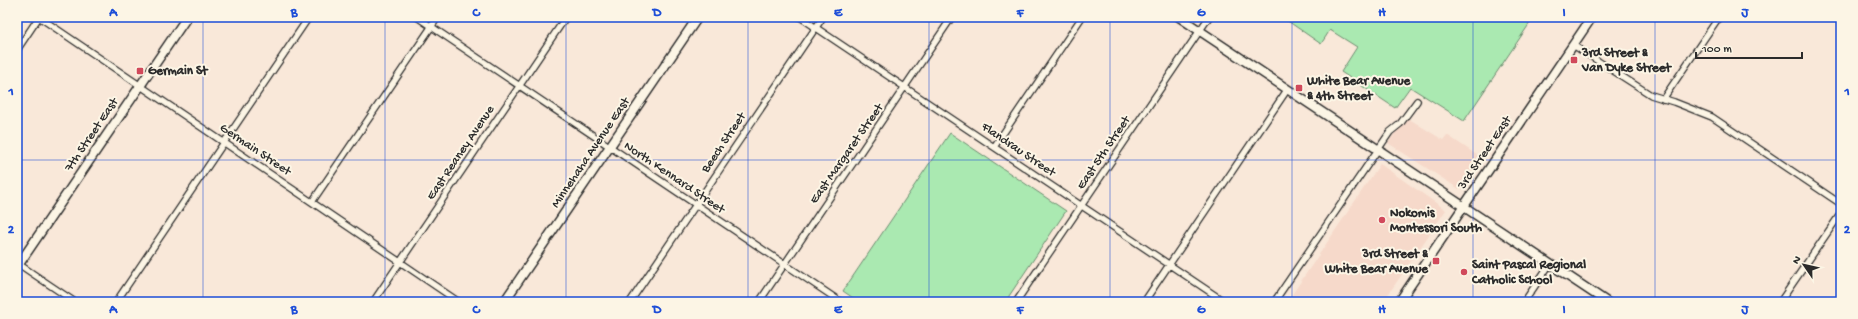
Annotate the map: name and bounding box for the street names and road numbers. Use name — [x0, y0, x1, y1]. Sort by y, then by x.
street label: 7th Street East — [61, 94, 123, 175]
street label: Minnehaha Avenue East — [548, 94, 634, 211]
street label: East Margaret Street — [807, 100, 888, 207]
street label: East Reaney Avenue — [424, 103, 498, 203]
street label: Beech Street — [698, 109, 751, 177]
street label: East 5th Street — [1074, 112, 1135, 193]
street label: 3rd Street East — [1454, 112, 1516, 193]
street label: Flandrau Street — [977, 119, 1059, 181]
street label: Germain Street — [217, 121, 295, 180]
street label: North Kennard Street — [621, 139, 729, 218]

